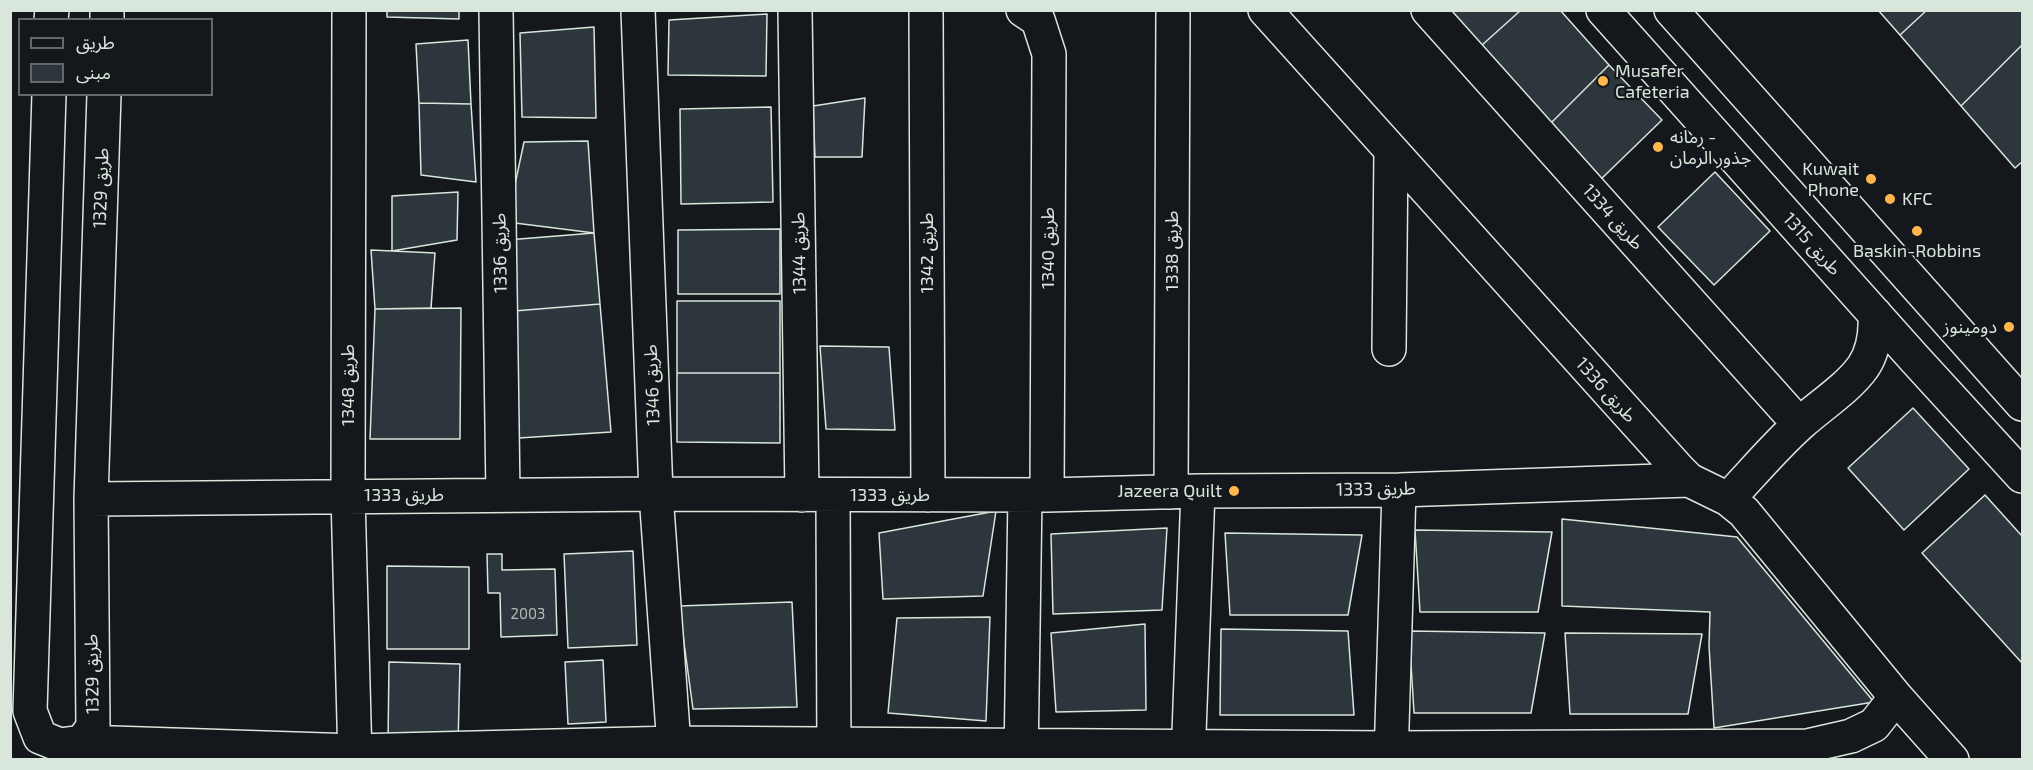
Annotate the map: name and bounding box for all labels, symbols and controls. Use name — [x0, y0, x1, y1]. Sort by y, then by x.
legend — [18, 18, 213, 96]
text: طريق — [76, 31, 115, 53]
place label: Musafer Cafeteria — [1615, 60, 1690, 103]
text: مبنى — [76, 61, 111, 83]
marker: Musafer Cafeteria — [1596, 74, 1610, 88]
place label: رمانه - جذور الرمان — [1670, 126, 1751, 168]
marker: رمانه - جذور الرمان — [1651, 140, 1665, 154]
street label: طريق 1329 — [89, 147, 113, 229]
place label: Kuwait Phone — [1802, 158, 1859, 201]
marker: Kuwait Phone — [1864, 172, 1878, 186]
street label: طريق 1334 — [1578, 180, 1648, 254]
place label: KFC — [1902, 188, 1932, 210]
marker: KFC — [1883, 192, 1897, 206]
street label: طريق 1340 — [1037, 207, 1059, 289]
street label: طريق 1315 — [1778, 208, 1846, 280]
street label: طريق 1338 — [1161, 211, 1183, 291]
street label: طريق 1344 — [787, 212, 811, 294]
street label: طريق 1342 — [916, 212, 938, 294]
street label: طريق 1336 — [489, 213, 511, 293]
marker: Baskin-Robbins — [1910, 224, 1924, 238]
place label: Baskin-Robbins — [1853, 240, 1981, 262]
place label: دومينوز — [1943, 316, 1997, 338]
marker: دومينوز — [2002, 320, 2016, 334]
street label: طريق 1348 — [337, 344, 359, 426]
street label: طريق 1346 — [640, 344, 664, 426]
street label: طريق 1336 — [1571, 353, 1641, 427]
street label: طريق 1333 — [1336, 478, 1416, 500]
place label: Jazeera Quilt — [1118, 480, 1222, 502]
street label: طريق 1333 — [364, 484, 444, 506]
street label: طريق 1333 — [850, 484, 930, 506]
marker: Jazeera Quilt — [1227, 484, 1241, 498]
house number: 2003 — [511, 605, 545, 623]
street label: طريق 1329 — [81, 634, 103, 714]

